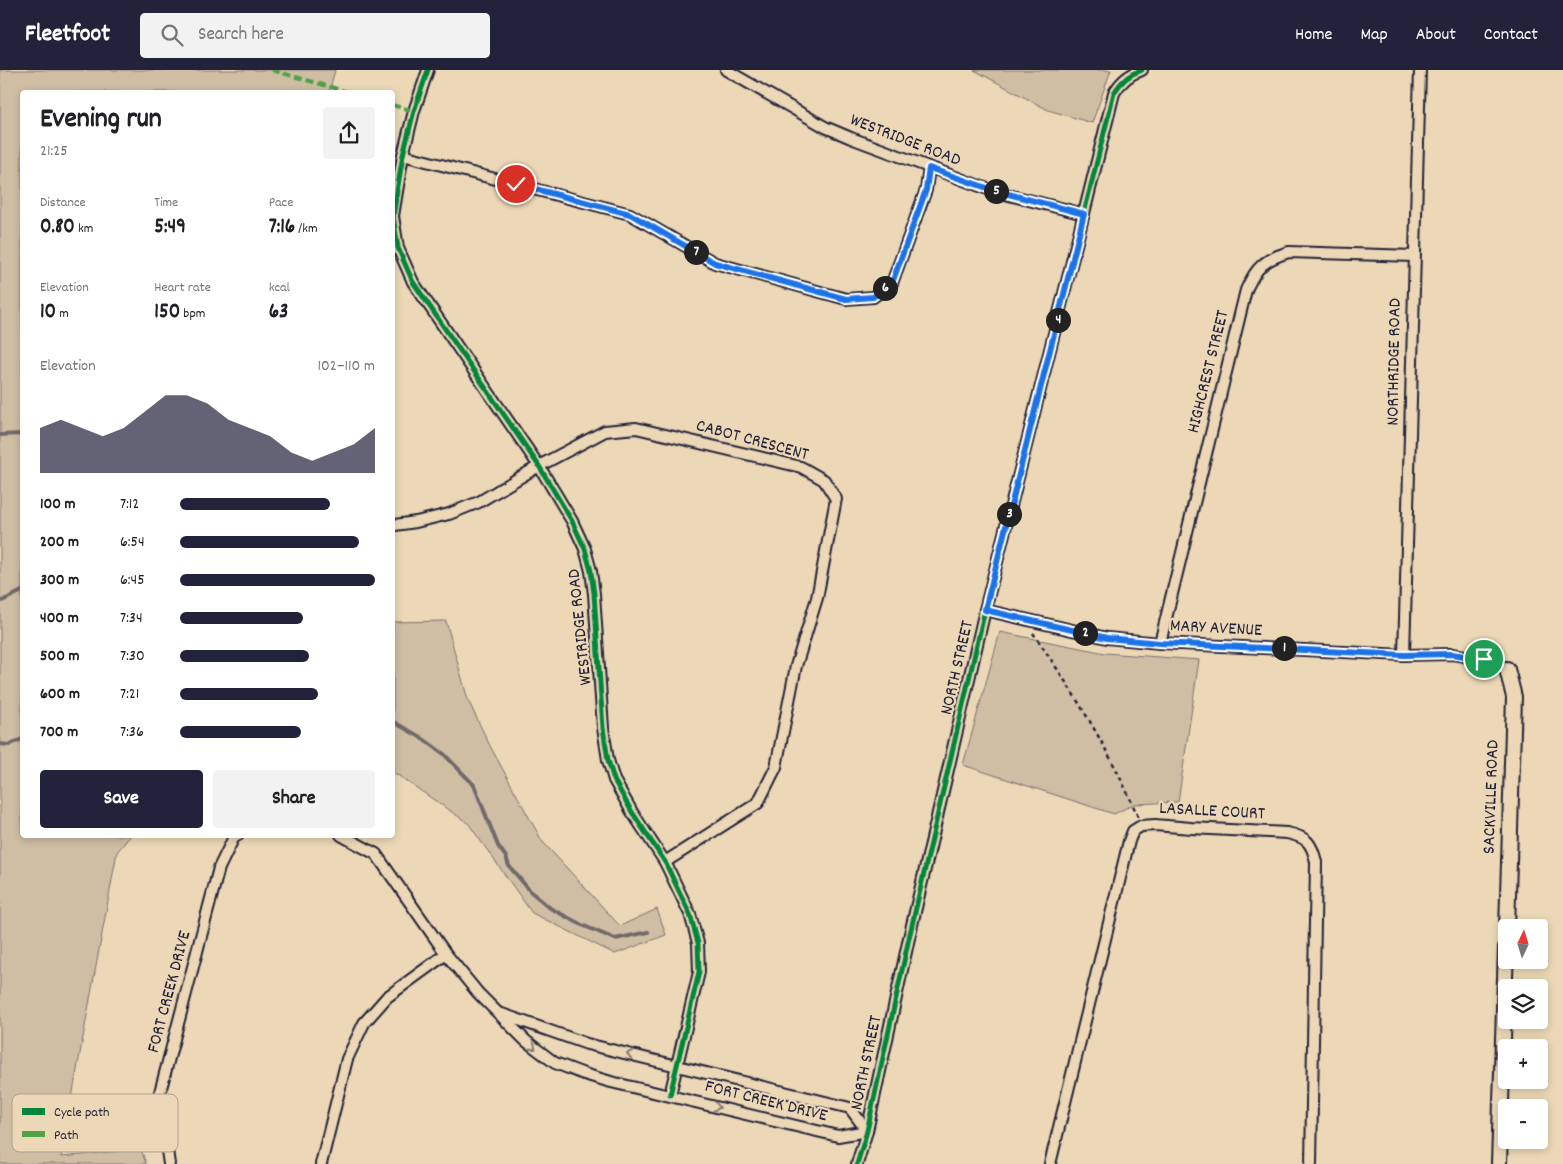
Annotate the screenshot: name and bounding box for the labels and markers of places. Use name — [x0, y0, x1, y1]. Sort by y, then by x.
pin — [495, 163, 537, 205]
pin: 5 — [984, 178, 1008, 204]
pin: 7 — [684, 240, 708, 264]
pin: 6 — [872, 276, 898, 300]
pin: 4 — [1046, 308, 1070, 332]
pin: 3 — [996, 502, 1022, 526]
pin: 2 — [1072, 620, 1098, 646]
pin: 1 — [1272, 636, 1296, 660]
pin — [1463, 638, 1505, 680]

